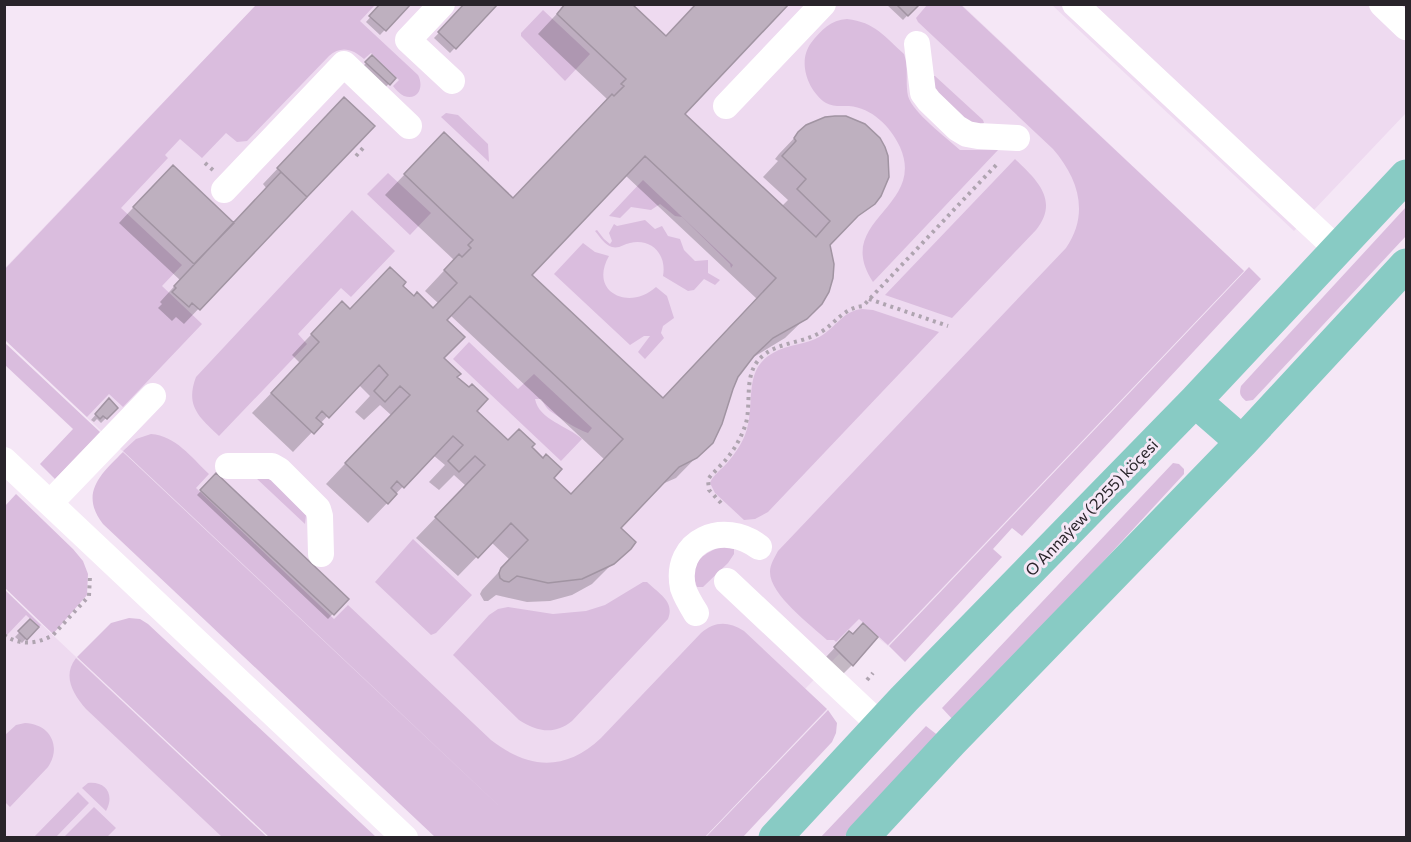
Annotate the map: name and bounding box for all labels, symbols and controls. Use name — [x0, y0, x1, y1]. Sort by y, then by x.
street label: O Annaýew (2255) köçesi — [1021, 435, 1161, 579]

